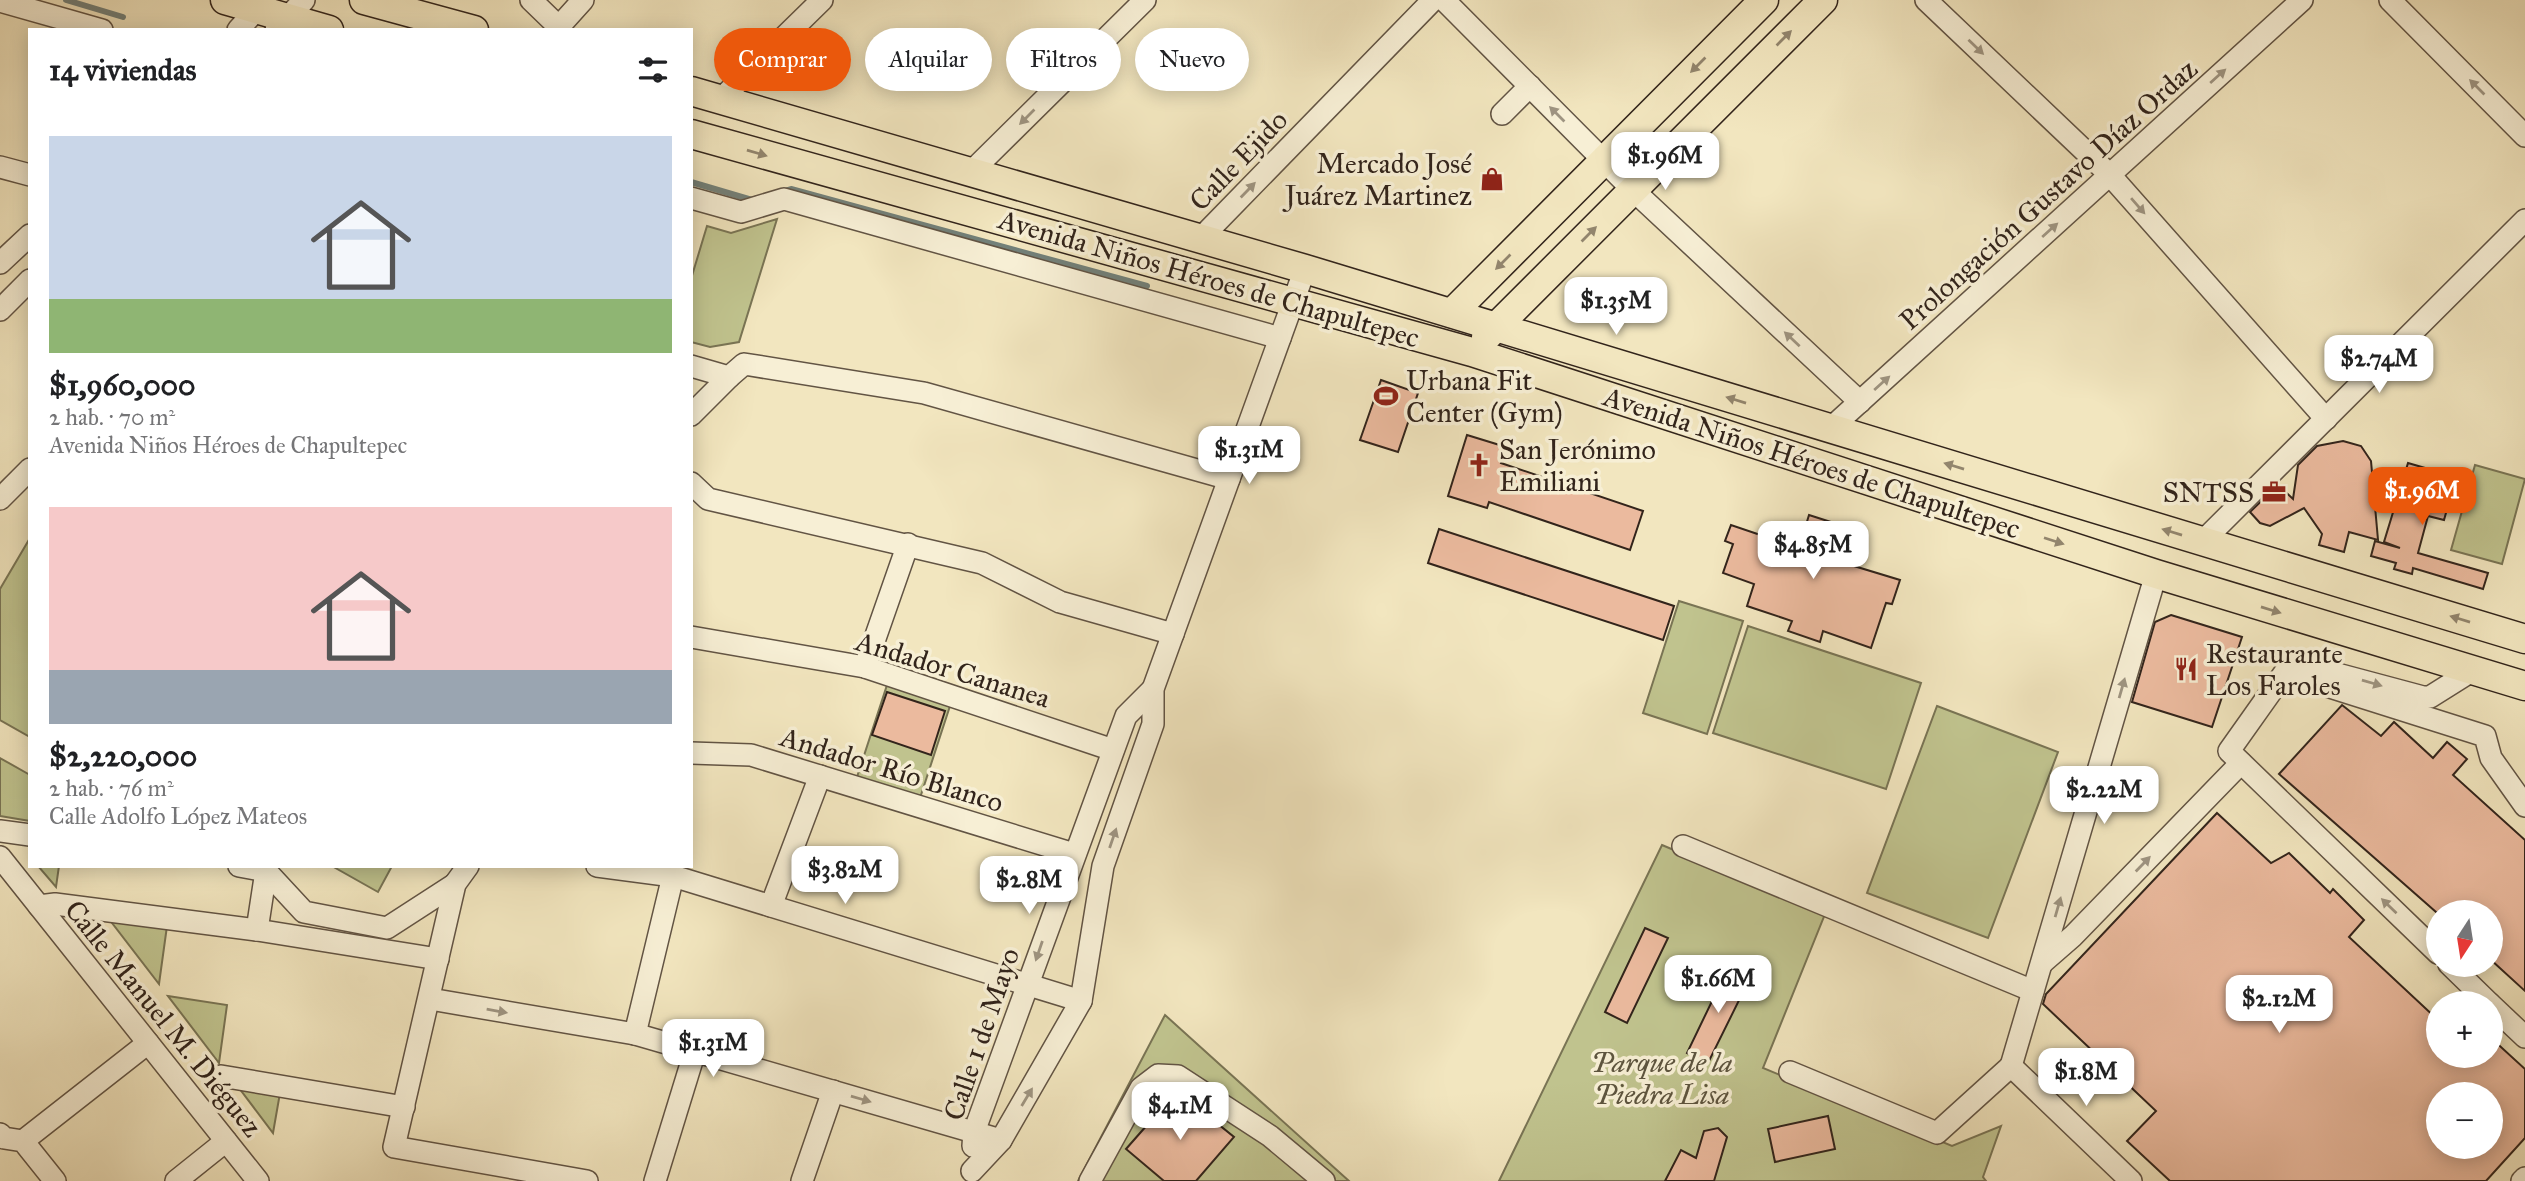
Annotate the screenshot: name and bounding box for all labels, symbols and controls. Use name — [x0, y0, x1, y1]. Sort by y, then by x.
chip: Comprar — [714, 28, 851, 91]
chip: Alquilar — [865, 28, 992, 91]
chip: Filtros — [1006, 28, 1121, 91]
chip: Nuevo — [1135, 28, 1249, 91]
one-way arrow — [1776, 30, 1793, 47]
one-way arrow — [1967, 39, 1985, 55]
icon: filters — [634, 51, 672, 89]
street label: Prolongación Gustavo Díaz Ordaz — [1892, 51, 2205, 337]
text: 14 viviendas — [49, 52, 197, 88]
one-way arrow — [1690, 57, 1707, 73]
one-way arrow — [2209, 69, 2226, 85]
one-way arrow — [2468, 79, 2485, 96]
street label: Calle Ejido — [1182, 103, 1295, 218]
one-way arrow — [1550, 106, 1566, 123]
one-way arrow — [1018, 108, 1035, 125]
pin: $1.96M — [1608, 132, 1722, 192]
text: $1.96M — [1627, 141, 1703, 169]
place label: Mercado José Juárez Martinez — [1282, 146, 1472, 213]
one-way arrow — [746, 148, 768, 159]
shop icon: Mercado José Juárez Martinez — [1478, 165, 1506, 193]
one-way arrow — [1240, 181, 1257, 198]
icon: home — [298, 182, 424, 308]
one-way arrow — [2130, 197, 2146, 215]
street label: Avenida Niños Héroes de Chapultepec — [993, 201, 1423, 355]
one-way arrow — [2041, 222, 2058, 238]
one-way arrow — [1580, 225, 1597, 242]
one-way arrow — [1496, 253, 1512, 270]
pin: $1.35M — [1559, 278, 1673, 337]
text: $1.35M — [1580, 286, 1652, 314]
one-way arrow — [1783, 331, 1801, 347]
pin: $2.74M — [2322, 336, 2436, 395]
text: $2.74M — [2340, 344, 2418, 372]
place label: Urbana Fit Center (Gym) — [1406, 363, 1563, 430]
text: $1,960,000 — [49, 367, 196, 403]
one-way arrow — [1873, 375, 1890, 391]
street label: Avenida Niños Héroes de Chapultepec — [1598, 378, 2025, 546]
sports icon: Urbana Fit Center (Gym) — [1372, 382, 1400, 410]
one-way arrow — [1726, 394, 1747, 404]
text: 2 hab. · 70 m² — [49, 403, 175, 431]
pin: $1.31M — [1192, 426, 1306, 486]
text: Avenida Niños Héroes de Chapultepec — [49, 431, 407, 459]
place label: San Jerónimo Emiliani — [1499, 432, 1656, 499]
text: $1.31M — [1214, 435, 1284, 463]
church icon: San Jerónimo Emiliani — [1465, 451, 1493, 479]
one-way arrow — [1943, 460, 1964, 470]
pin: $1.96M — [2365, 468, 2479, 527]
place label: SNTSS — [2163, 475, 2254, 510]
text: $1.96M — [2384, 476, 2460, 504]
office icon: SNTSS — [2260, 478, 2288, 506]
pin: $4.85M — [1756, 522, 1870, 581]
one-way arrow — [2161, 526, 2182, 536]
text: $4.85M — [1774, 530, 1852, 558]
one-way arrow — [2044, 536, 2065, 546]
icon: home — [298, 553, 424, 679]
one-way arrow — [2261, 605, 2282, 615]
one-way arrow — [2449, 614, 2470, 624]
street label: Andador Cananea — [851, 623, 1054, 716]
place label: Restaurante Los Faroles — [2206, 636, 2343, 703]
restaurant icon: Restaurante Los Faroles — [2172, 655, 2200, 683]
one-way arrow — [2118, 677, 2128, 698]
one-way arrow — [2361, 678, 2383, 689]
street label: Andador Río Blanco — [775, 719, 1008, 820]
text: $2,220,000 — [49, 738, 197, 774]
pin: $2.22M — [2047, 766, 2161, 826]
text: 2 hab. · 76 m² — [49, 774, 174, 802]
text: $2.22M — [2066, 775, 2142, 803]
text: Calle Adolfo López Mateos — [49, 802, 307, 830]
one-way arrow — [1108, 828, 1119, 849]
pin: $3.82M — [788, 846, 902, 906]
text: $3.82M — [807, 855, 883, 883]
pin: $2.8M — [980, 856, 1078, 916]
one-way arrow — [2135, 856, 2151, 873]
text: $2.8M — [996, 865, 1062, 893]
street label: Calle Manuel M. Diéguez — [57, 893, 270, 1144]
one-way arrow — [2054, 896, 2064, 917]
one-way arrow — [2380, 897, 2397, 914]
north arrow — [2426, 900, 2502, 976]
map controls — [2426, 900, 2503, 1159]
one-way arrow — [1033, 941, 1044, 962]
street label: Calle 1 de Mayo — [936, 943, 1027, 1125]
pin: $1.66M — [1661, 956, 1775, 1015]
text: $1.66M — [1681, 964, 1755, 992]
pin: $2.12M — [2222, 976, 2336, 1035]
text: $2.12M — [2242, 984, 2316, 1012]
button: + — [2426, 991, 2503, 1068]
one-way arrow — [486, 1006, 508, 1017]
pin: $1.31M — [656, 1020, 770, 1079]
text: $1.31M — [678, 1028, 748, 1056]
park label: Parque de la Piedra Lisa — [1591, 1045, 1733, 1112]
pin: $1.8M — [2037, 1048, 2135, 1108]
text: $1.8M — [2054, 1057, 2118, 1085]
pin: $4.1M — [1131, 1082, 1229, 1142]
button: − — [2426, 1082, 2503, 1159]
one-way arrow — [1021, 1088, 1034, 1107]
text: $4.1M — [1148, 1091, 1212, 1119]
one-way arrow — [850, 1095, 871, 1105]

